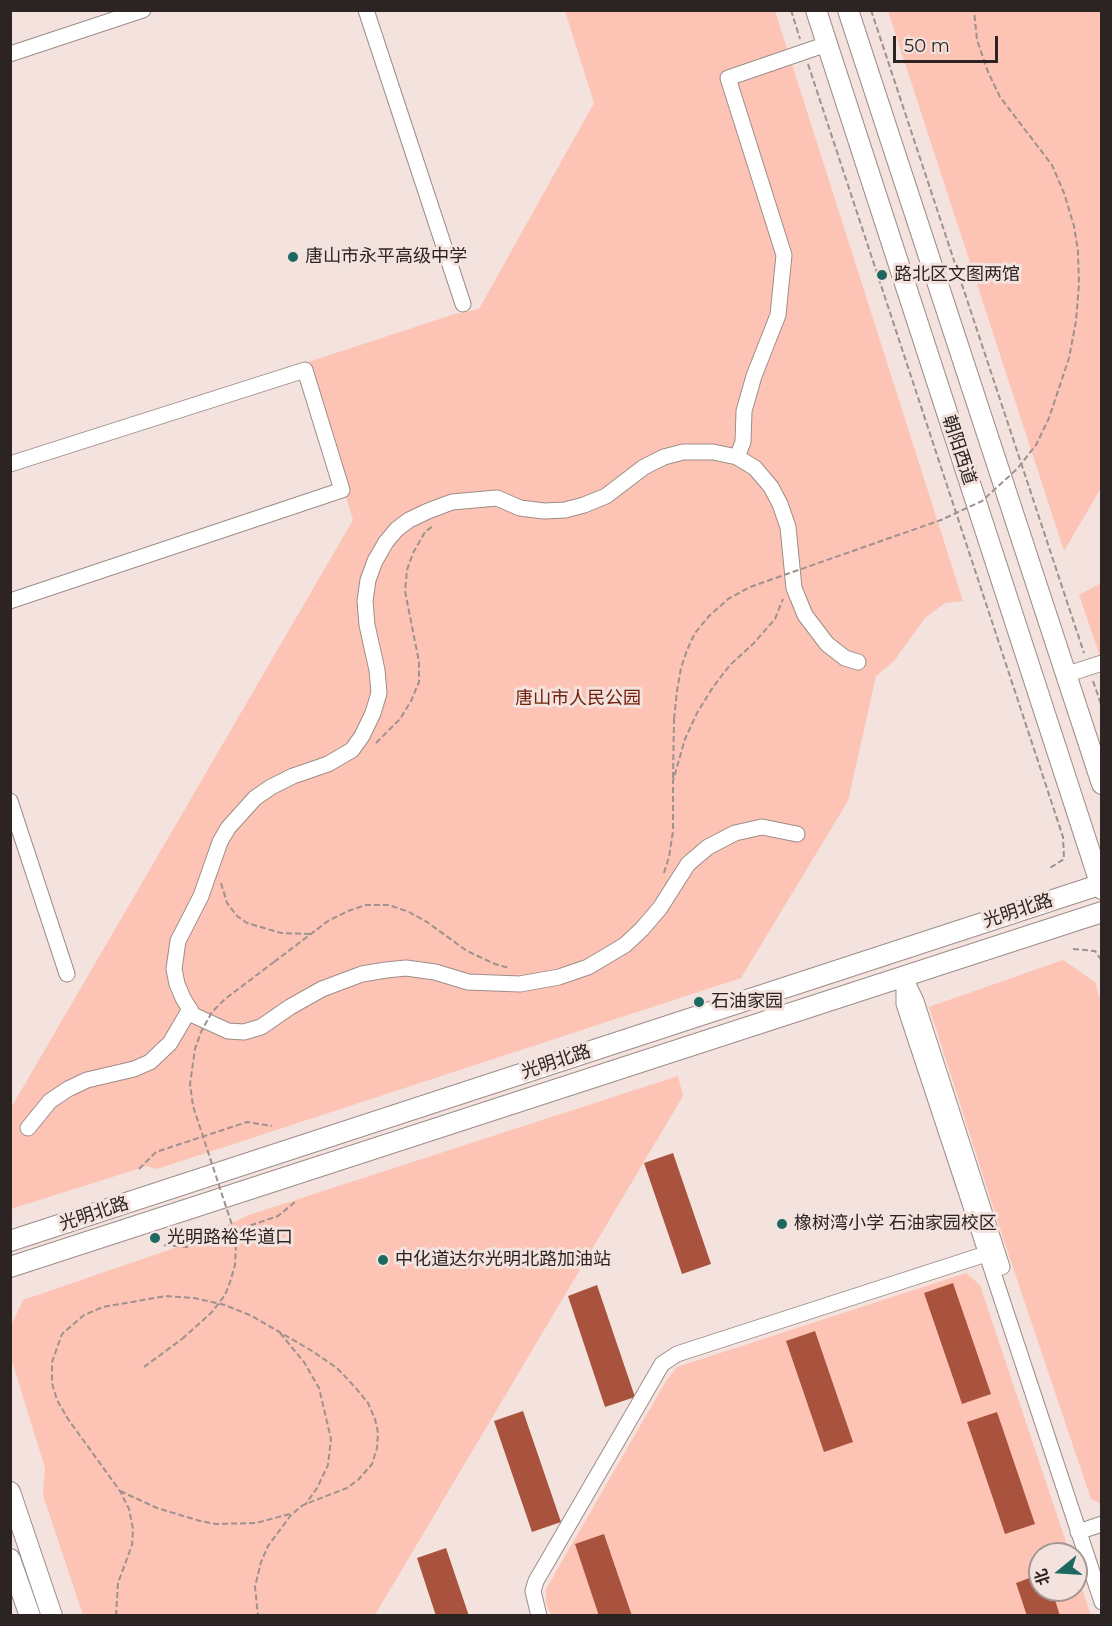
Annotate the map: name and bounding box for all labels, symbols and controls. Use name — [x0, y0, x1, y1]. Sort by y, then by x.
scale bar — [896, 24, 1001, 62]
text: 50 m — [904, 35, 950, 57]
place label: 唐山市永平高级中学 — [305, 246, 467, 268]
marker: 唐山市永平高级中学 — [286, 250, 300, 264]
place label: 路北区文图两馆 — [894, 264, 1020, 286]
marker: 路北区文图两馆 — [875, 268, 889, 282]
street label: 朝阳西道 — [938, 412, 980, 488]
park label: 唐山市人民公园 — [515, 688, 641, 710]
street label: 光明北路 — [980, 890, 1056, 932]
place label: 石油家园 — [711, 991, 783, 1013]
marker: 石油家园 — [692, 995, 706, 1009]
street label: 光明北路 — [518, 1041, 594, 1083]
street label: 光明北路 — [56, 1193, 132, 1235]
place label: 橡树湾小学 石油家园校区 — [794, 1213, 997, 1235]
marker: 橡树湾小学 石油家园校区 — [775, 1217, 789, 1231]
place label: 光明路裕华道口 — [167, 1227, 293, 1249]
marker: 光明路裕华道口 — [148, 1231, 162, 1245]
place label: 中化道达尔光明北路加油站 — [395, 1249, 611, 1271]
marker: 中化道达尔光明北路加油站 — [376, 1253, 390, 1267]
north arrow — [1028, 1542, 1088, 1602]
text: 北 — [1031, 1567, 1054, 1588]

